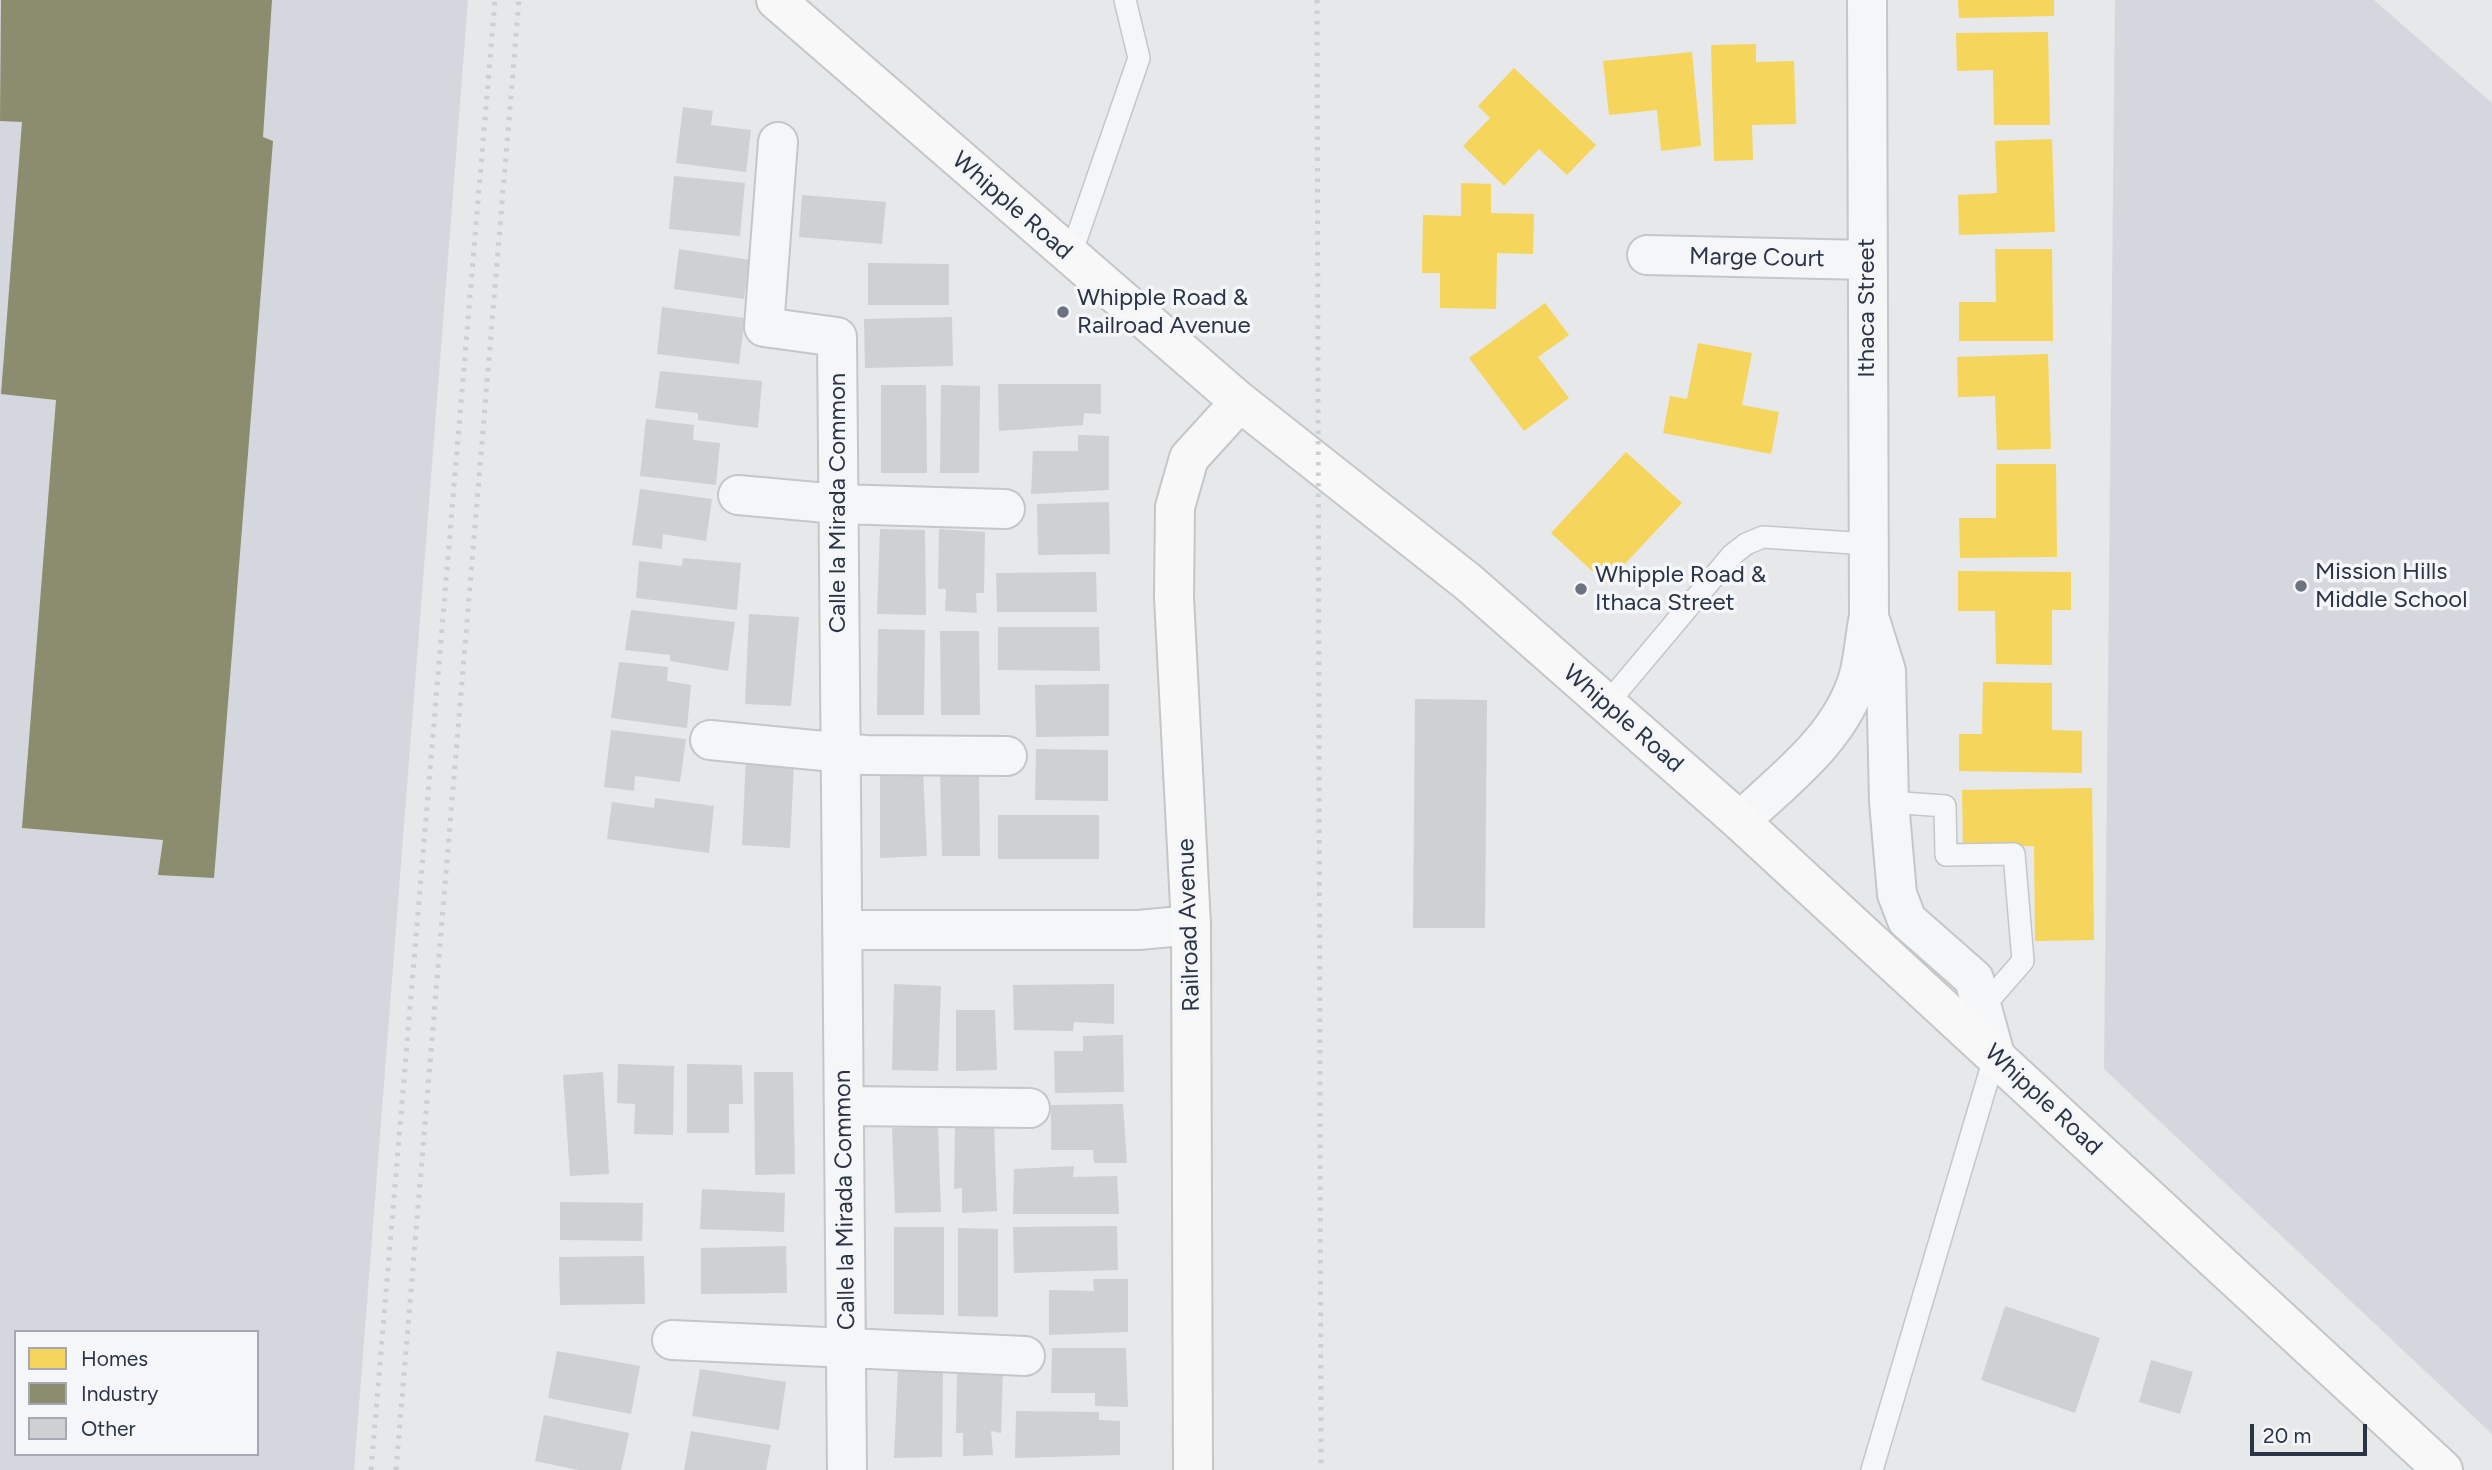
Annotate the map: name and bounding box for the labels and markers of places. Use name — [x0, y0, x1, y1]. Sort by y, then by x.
place label: Whipple Road & Railroad Avenue — [1077, 284, 1251, 340]
marker: Whipple Road & Railroad Avenue — [1055, 304, 1071, 320]
place label: Mission Hills Middle School — [2315, 558, 2468, 614]
place label: Whipple Road & Ithaca Street — [1595, 561, 1766, 617]
marker: Mission Hills Middle School — [2293, 578, 2309, 594]
marker: Whipple Road & Ithaca Street — [1573, 581, 1589, 597]

